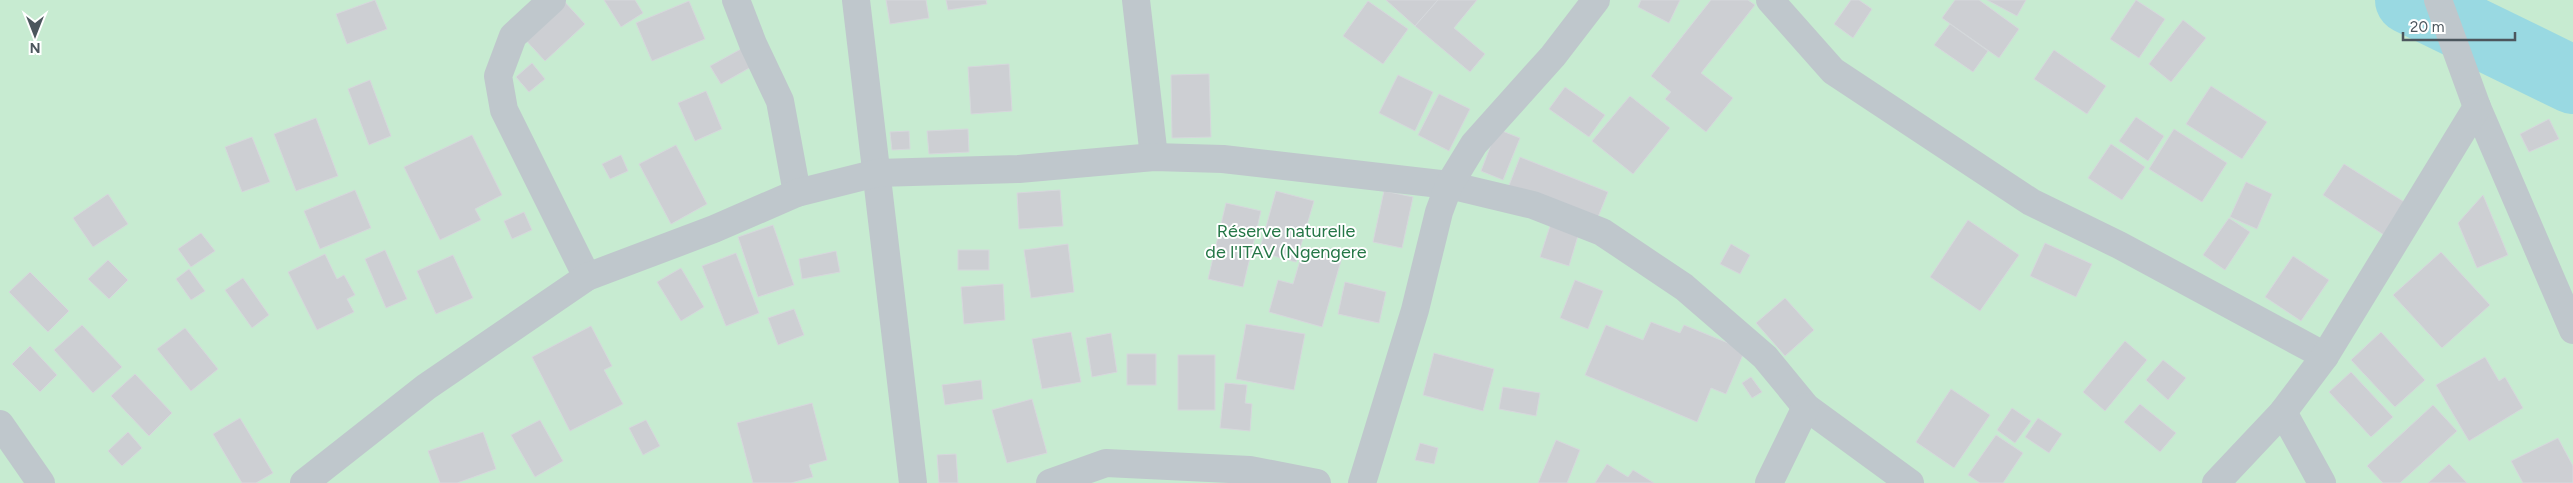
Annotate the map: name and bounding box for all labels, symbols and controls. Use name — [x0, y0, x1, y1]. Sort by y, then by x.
north arrow — [10, 10, 60, 60]
scale bar — [2403, 10, 2516, 42]
text: 20 m — [2410, 18, 2444, 36]
text: N — [30, 39, 40, 56]
park label: Réserve naturelle de l'ITAV (Ngengere — [1205, 220, 1367, 263]

